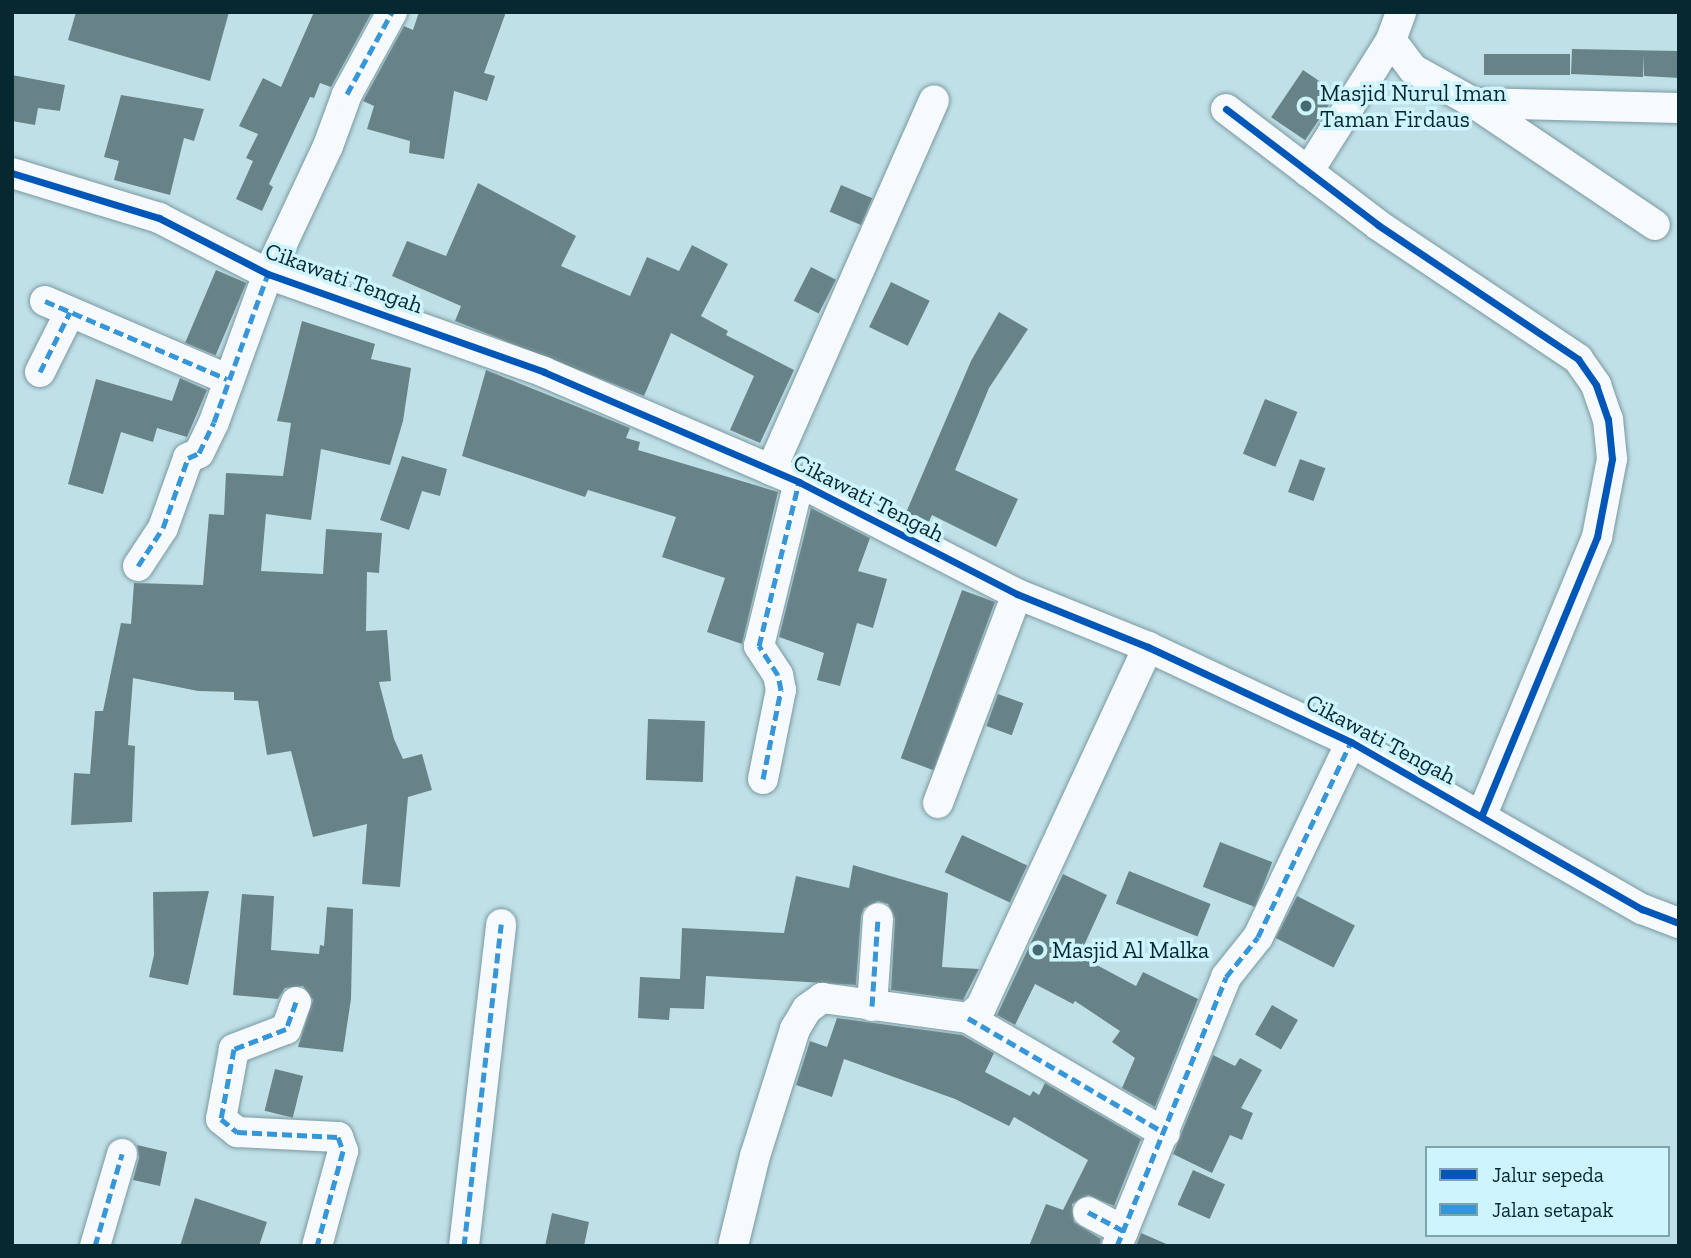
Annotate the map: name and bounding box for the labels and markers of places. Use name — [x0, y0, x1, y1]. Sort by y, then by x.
place label: Masjid Nurul Iman Taman Firdaus — [1320, 79, 1506, 133]
marker: Masjid Nurul Iman Taman Firdaus — [1298, 98, 1314, 114]
place label: Masjid Al Malka — [1052, 936, 1210, 964]
marker: Masjid Al Malka — [1030, 942, 1046, 958]

